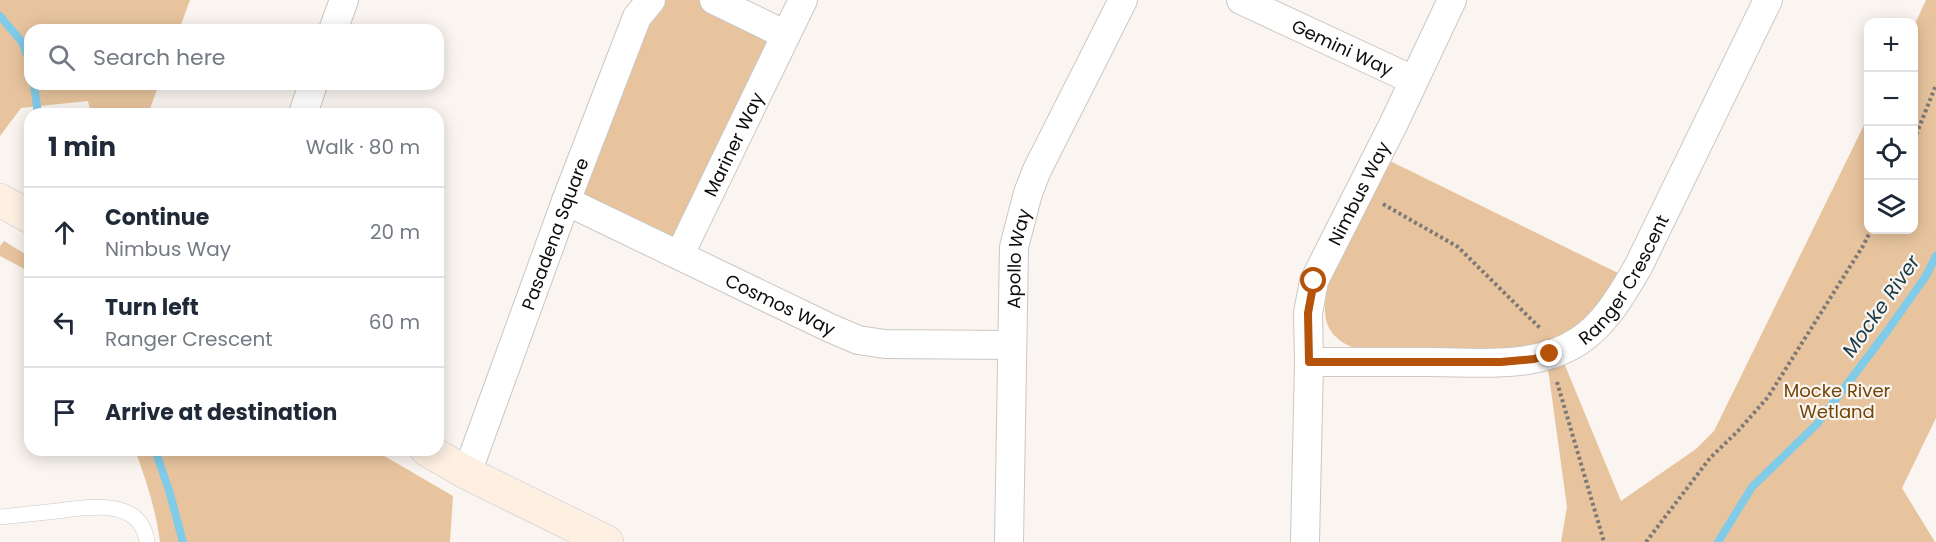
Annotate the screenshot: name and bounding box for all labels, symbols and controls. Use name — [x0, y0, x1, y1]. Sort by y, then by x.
street label: Gemini Way — [1288, 13, 1397, 82]
map controls — [1864, 18, 1918, 234]
button: + — [1864, 18, 1918, 72]
search box — [24, 24, 444, 90]
icon: search — [45, 41, 78, 74]
text: Search here — [93, 42, 226, 73]
button: − — [1864, 72, 1918, 126]
street label: Mariner Way — [697, 88, 769, 200]
button: locate — [1864, 126, 1918, 180]
text: 1 min — [48, 129, 116, 165]
text: Walk · 80 m — [306, 133, 420, 161]
street label: Nimbus Way — [1322, 137, 1395, 249]
street label: Pasadena Square — [515, 154, 594, 313]
button: layers — [1864, 180, 1918, 234]
text: Continue — [105, 202, 209, 233]
street label: Apollo Way — [1000, 206, 1036, 309]
street label: Ranger Crescent — [1573, 210, 1674, 350]
icon: ahead — [48, 216, 81, 249]
text: 20 m — [370, 218, 420, 246]
text: Nimbus Way — [105, 235, 231, 263]
water label: Mocke River — [1835, 249, 1927, 363]
street label: Cosmos Way — [721, 267, 840, 341]
route start — [1300, 267, 1326, 293]
text: Turn left — [105, 292, 199, 323]
icon: left — [48, 306, 81, 339]
text: 60 m — [369, 308, 420, 336]
text: Ranger Crescent — [105, 325, 273, 353]
route end — [1536, 340, 1562, 366]
park label: Mocke River Wetland — [1784, 378, 1891, 424]
icon: arrive — [48, 396, 81, 429]
text: Arrive at destination — [105, 397, 337, 428]

